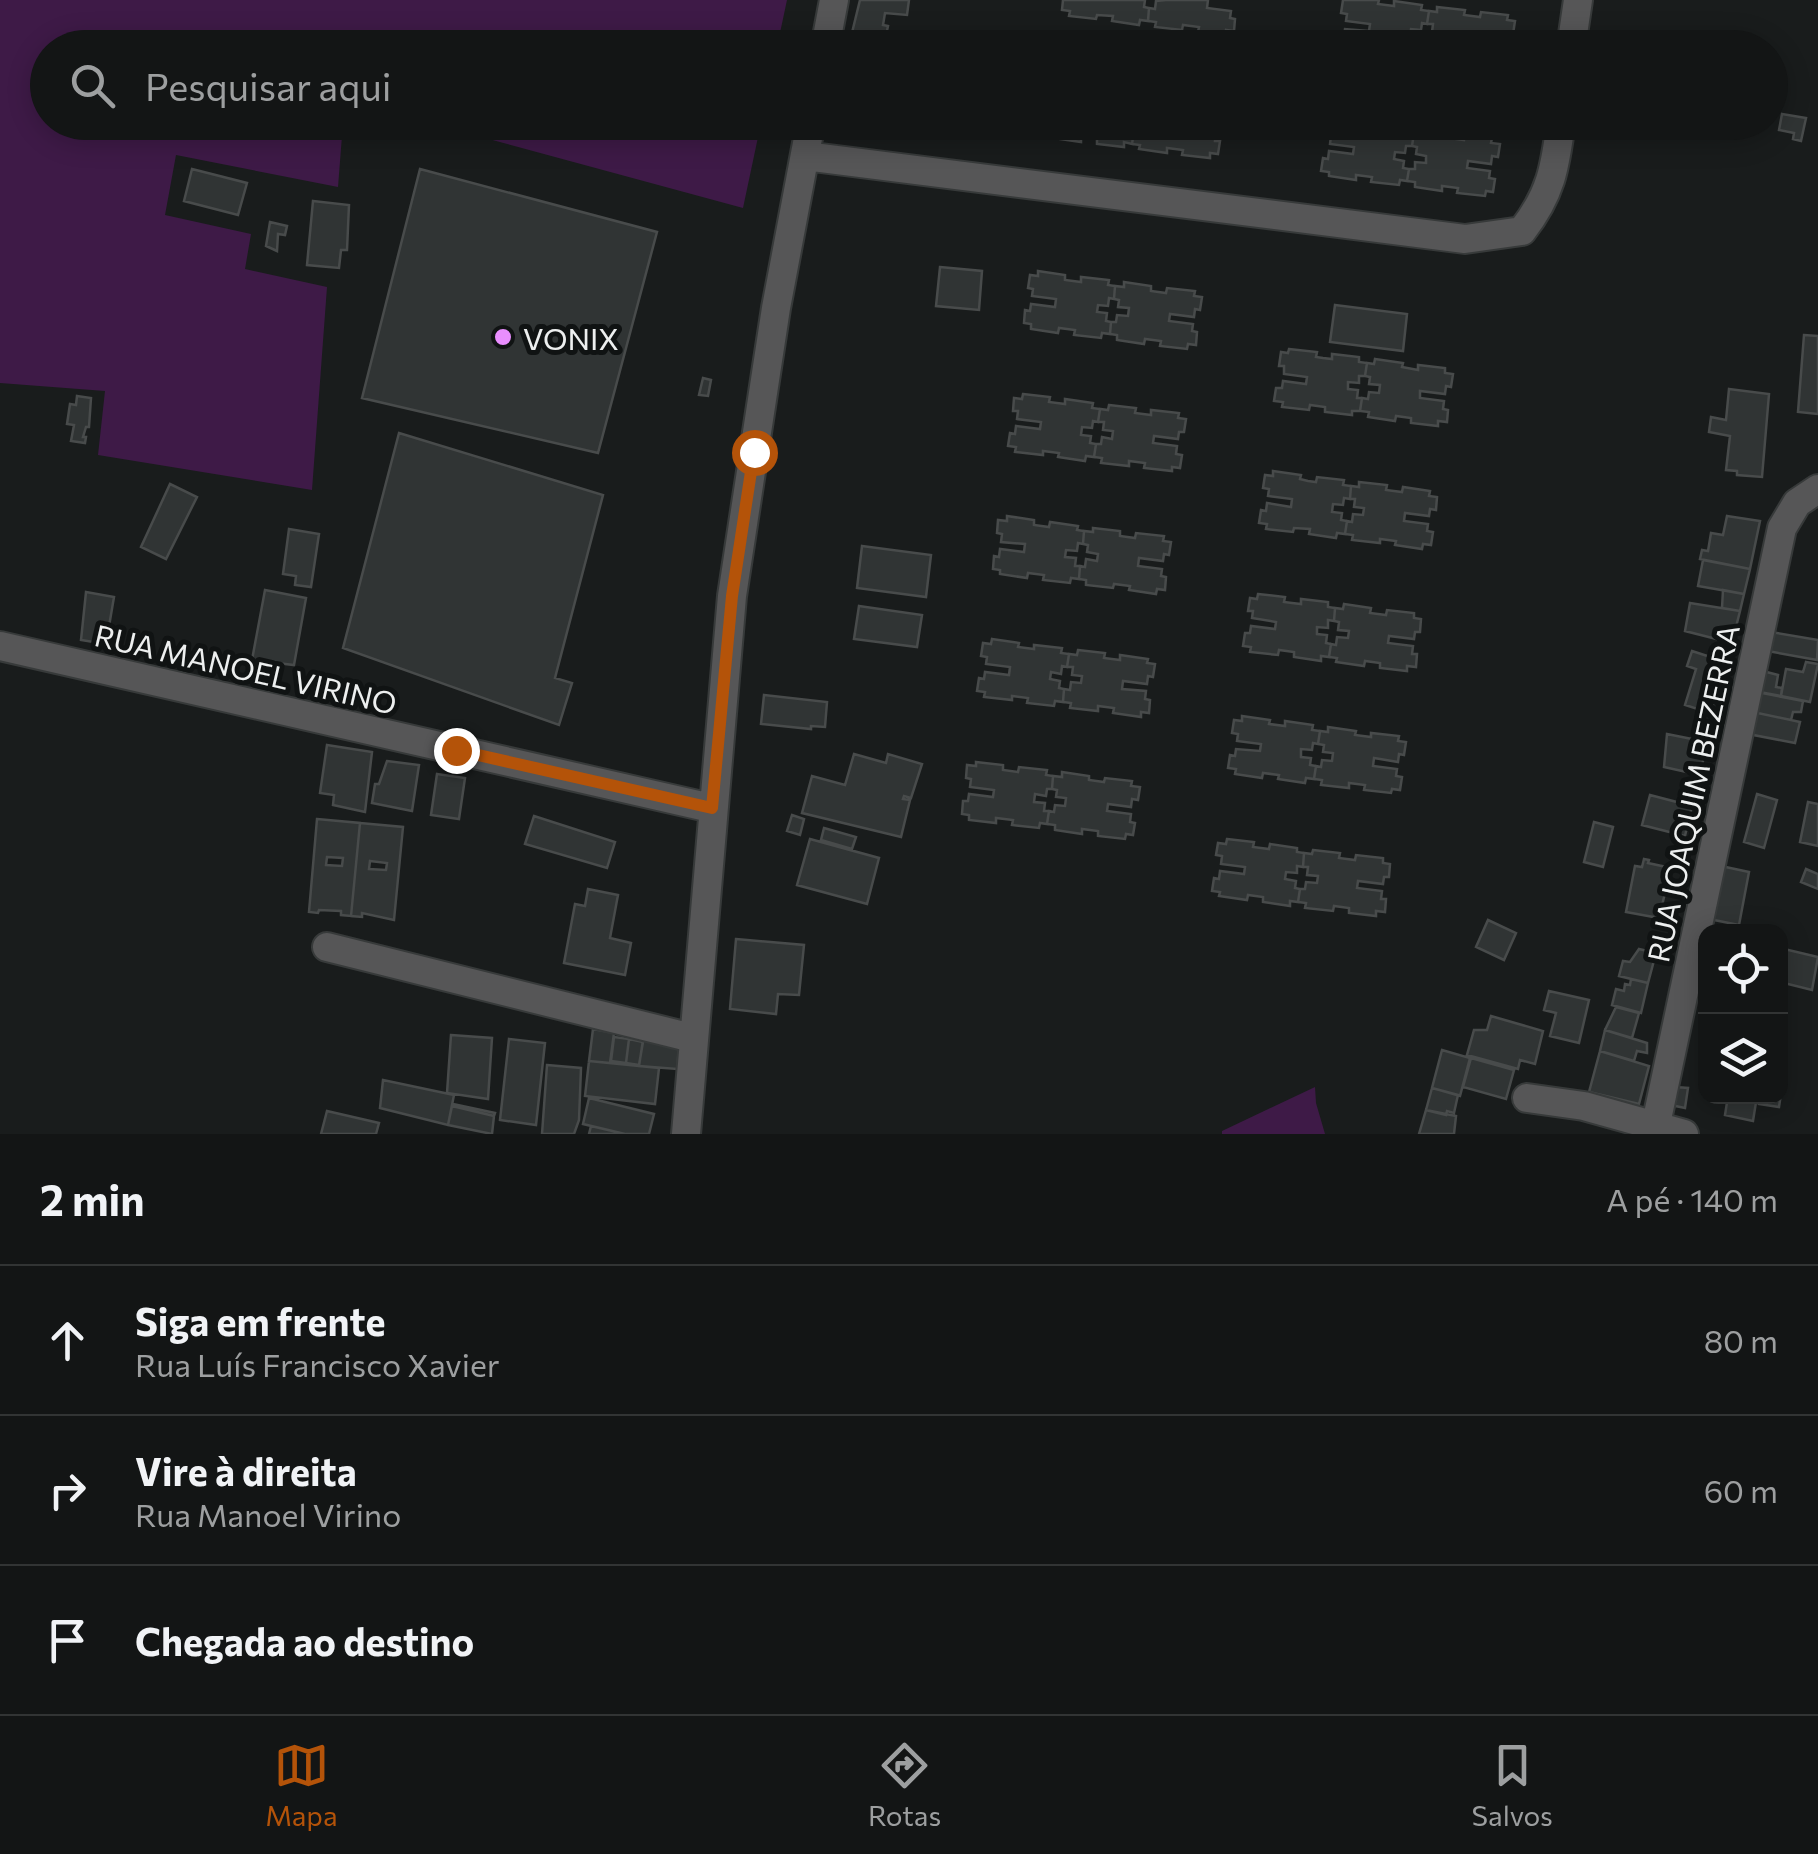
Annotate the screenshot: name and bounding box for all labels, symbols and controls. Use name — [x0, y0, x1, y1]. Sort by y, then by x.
search box — [30, 30, 1788, 140]
icon: search — [65, 58, 120, 113]
text: Pesquisar aqui — [145, 62, 391, 109]
place label: VONIX — [523, 319, 619, 356]
marker: VONIX — [492, 326, 514, 348]
route start — [732, 430, 778, 476]
street label: RUA MANOEL VIRINO — [91, 615, 401, 721]
street label: RUA JOAQUIM BEZERRA — [1638, 621, 1746, 965]
route end — [434, 728, 480, 774]
map controls — [1698, 924, 1788, 1104]
button: locate — [1698, 924, 1788, 1014]
button: layers — [1698, 1014, 1788, 1104]
text: 2 min — [40, 1173, 145, 1225]
text: A pé · 140 m — [1606, 1179, 1778, 1219]
text: Siga em frente — [135, 1297, 385, 1344]
icon: ahead — [40, 1313, 95, 1368]
text: 80 m — [1704, 1320, 1778, 1360]
text: Rua Luís Francisco Xavier — [135, 1344, 500, 1384]
text: Vire à direita — [135, 1447, 357, 1494]
icon: right — [40, 1463, 95, 1518]
text: 60 m — [1704, 1470, 1778, 1510]
text: Rua Manoel Virino — [135, 1494, 401, 1534]
icon: arrive — [40, 1613, 95, 1668]
text: Chegada ao destino — [135, 1617, 474, 1664]
tab: Mapa — [265, 1738, 338, 1832]
tab: Rotas — [868, 1738, 941, 1832]
tab: Salvos — [1472, 1738, 1553, 1832]

